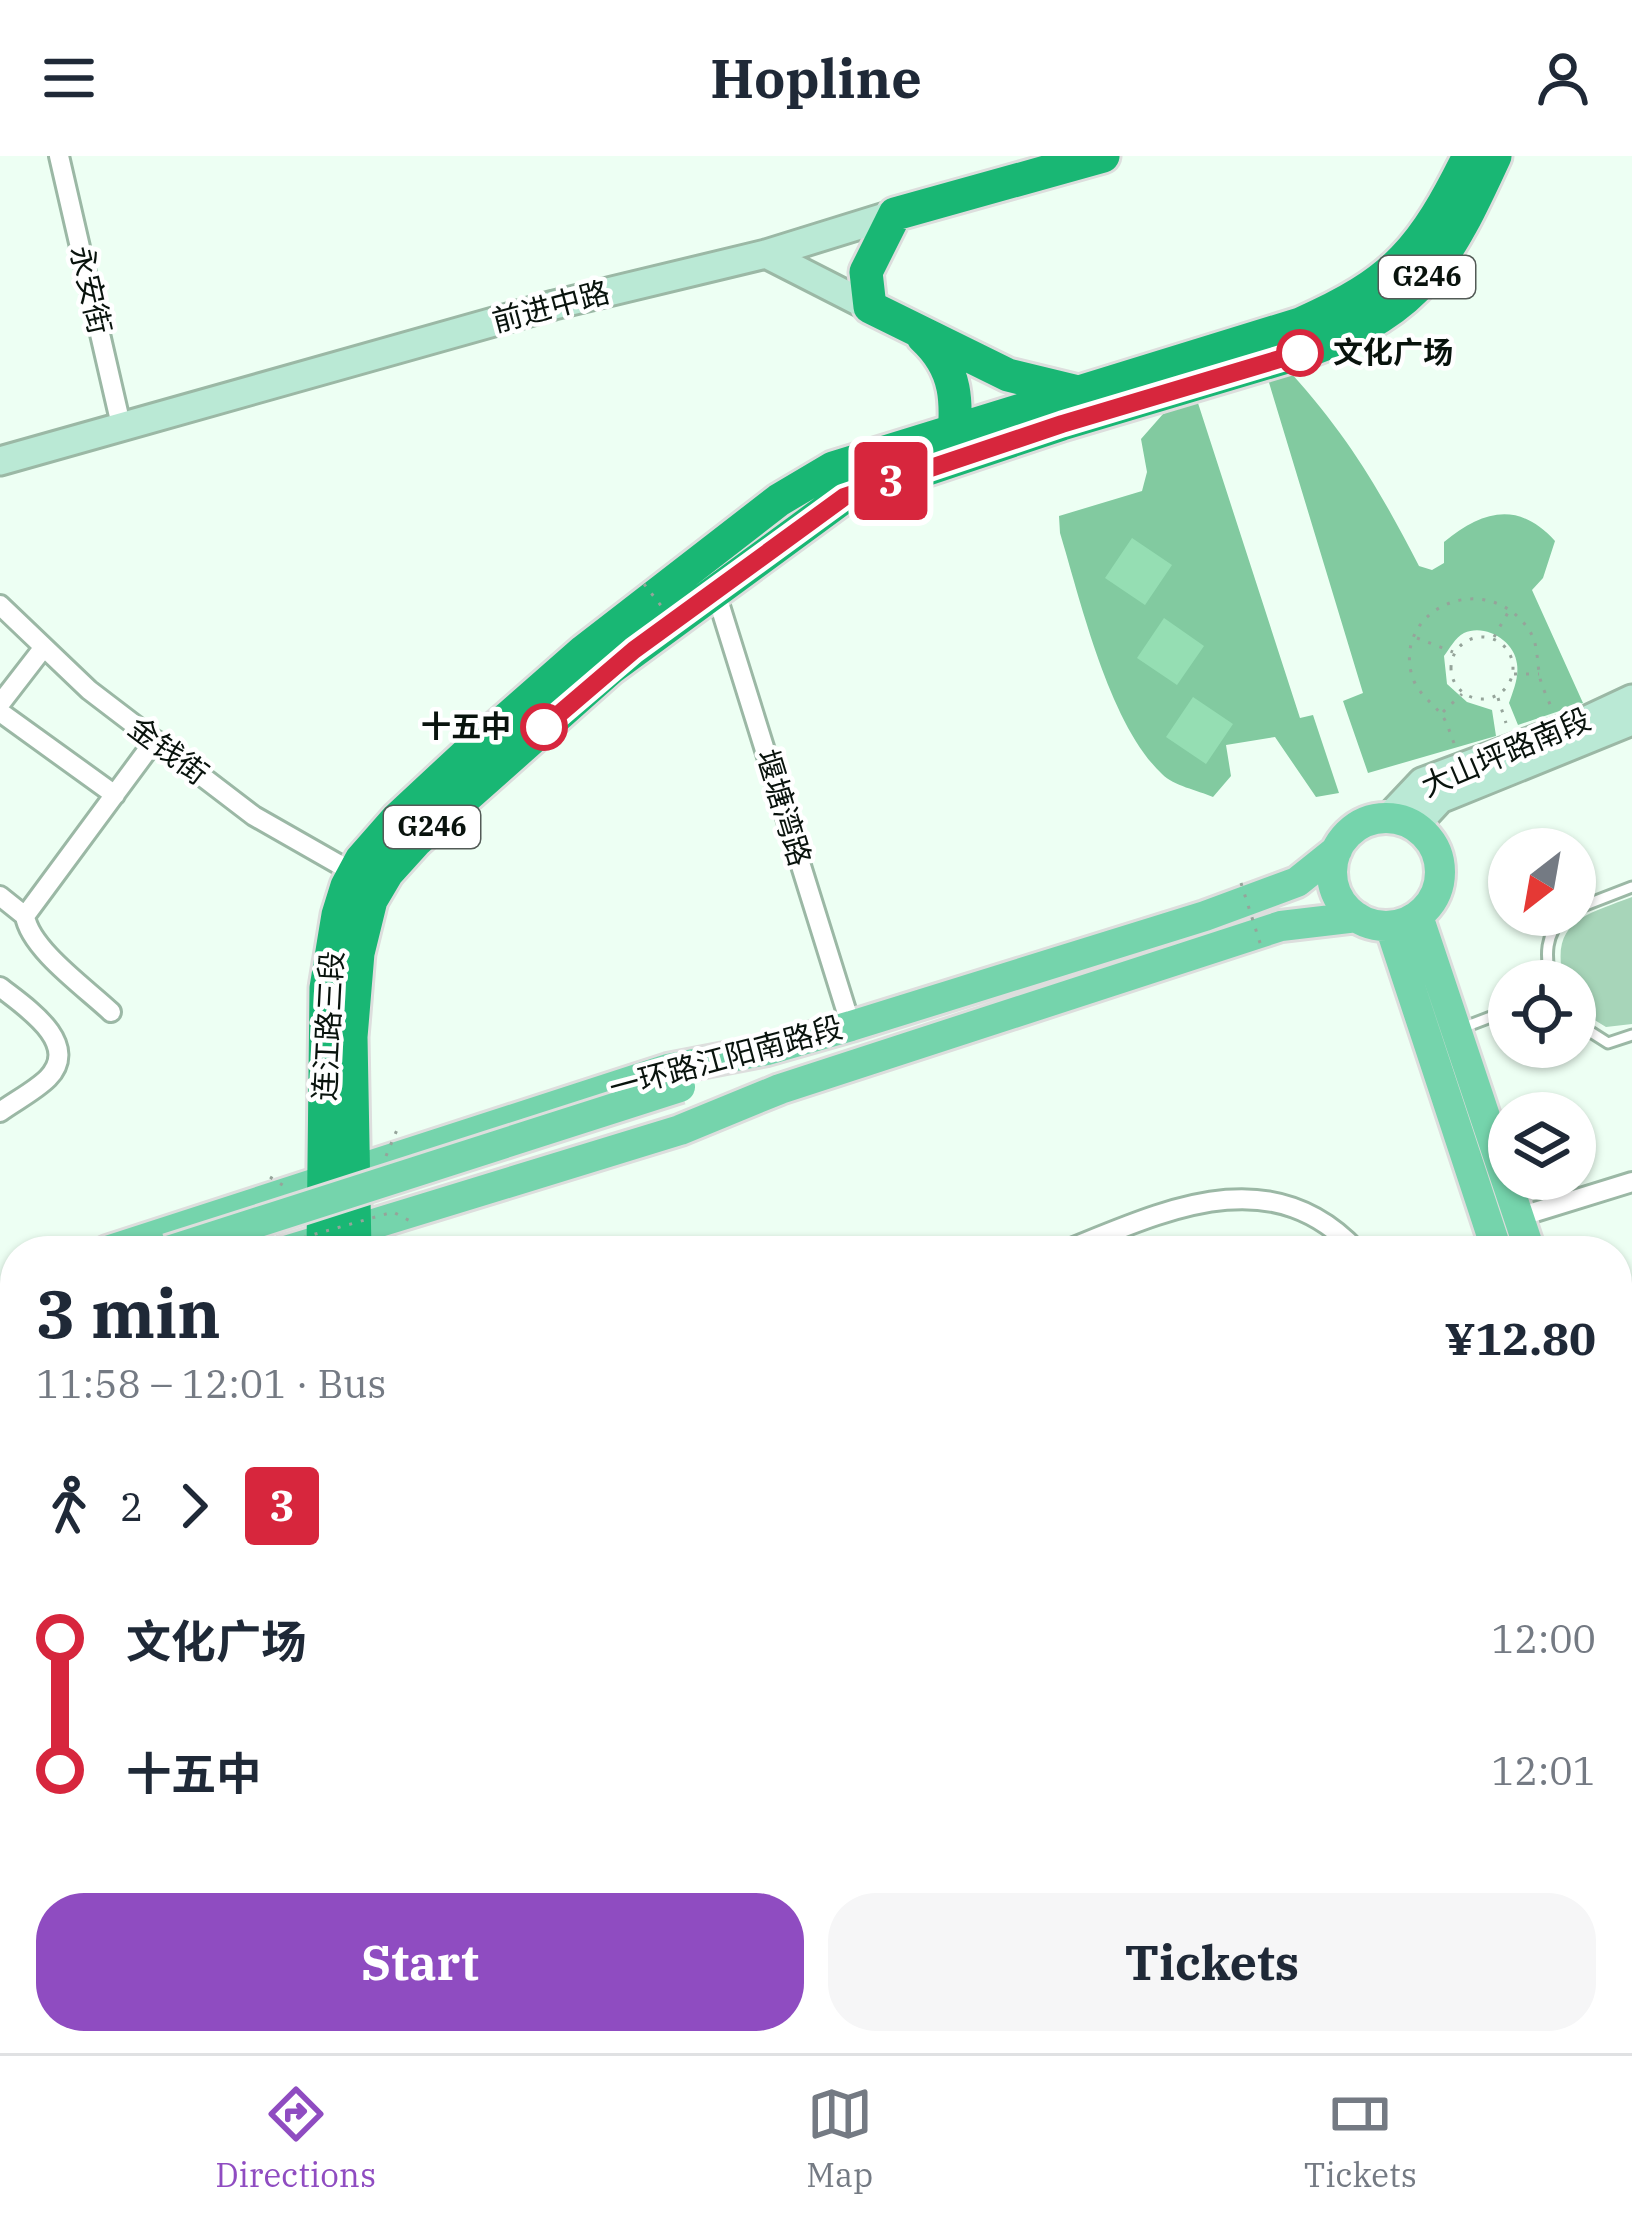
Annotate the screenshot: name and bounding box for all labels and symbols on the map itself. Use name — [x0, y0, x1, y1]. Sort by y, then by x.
street label: 永安街 — [62, 241, 121, 338]
road number: G246 — [1379, 256, 1475, 298]
street label: 前进中路 — [488, 271, 614, 340]
marker: 文化广场 — [1278, 331, 1322, 375]
place label: 文化广场 — [1333, 332, 1453, 371]
line badge: 3 — [852, 442, 930, 520]
street label: 大山坪路南段 — [1415, 699, 1596, 805]
marker: 十五中 — [522, 705, 566, 749]
place label: 十五中 — [421, 706, 511, 745]
street label: 金钱街 — [121, 707, 217, 792]
street label: 堰塘湾路 — [748, 744, 821, 871]
road number: G246 — [384, 806, 480, 848]
north arrow — [1488, 828, 1596, 936]
street label: 连江路三段 — [304, 950, 351, 1102]
street label: 一环路江阳南路段 — [605, 1007, 847, 1106]

